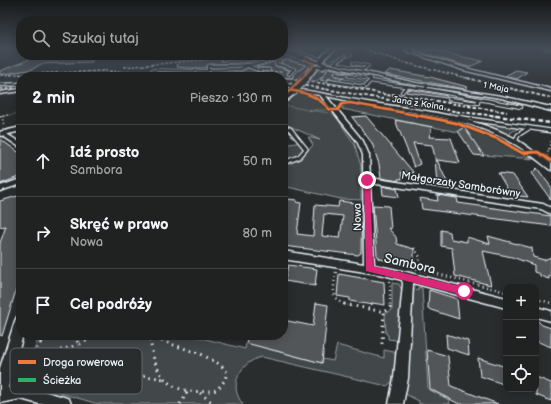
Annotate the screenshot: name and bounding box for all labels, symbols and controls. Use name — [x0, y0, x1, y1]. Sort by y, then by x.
search box — [16, 16, 288, 60]
icon: search — [30, 27, 52, 49]
text: Szukaj tutaj — [62, 29, 139, 48]
street label: 1 Maja — [482, 80, 510, 95]
text: 2 min — [32, 88, 75, 108]
text: Pieszo · 130 m — [190, 90, 272, 106]
street label: Jana z Kolna — [391, 94, 444, 113]
text: Idź prosto — [70, 143, 139, 162]
icon: ahead — [32, 150, 54, 172]
text: 50 m — [243, 153, 272, 169]
text: Sambora — [70, 162, 123, 178]
street label: Małgorzaty Samborówny — [400, 169, 522, 200]
route end — [358, 171, 376, 189]
street label: Nowa — [351, 203, 364, 231]
text: Skręć w prawo — [70, 215, 169, 234]
icon: right — [32, 222, 54, 244]
text: 80 m — [243, 225, 272, 241]
text: Nowa — [70, 234, 103, 250]
street label: Sambora — [382, 250, 437, 278]
route start — [455, 282, 473, 300]
map controls — [503, 284, 539, 392]
button: + — [503, 284, 539, 320]
icon: arrive — [32, 294, 54, 316]
text: Cel podróży — [70, 295, 152, 314]
button: − — [503, 320, 539, 356]
legend — [10, 348, 142, 394]
text: Droga rowerowa — [43, 356, 124, 369]
button: locate — [503, 356, 539, 392]
text: Ścieżka — [43, 373, 81, 387]

